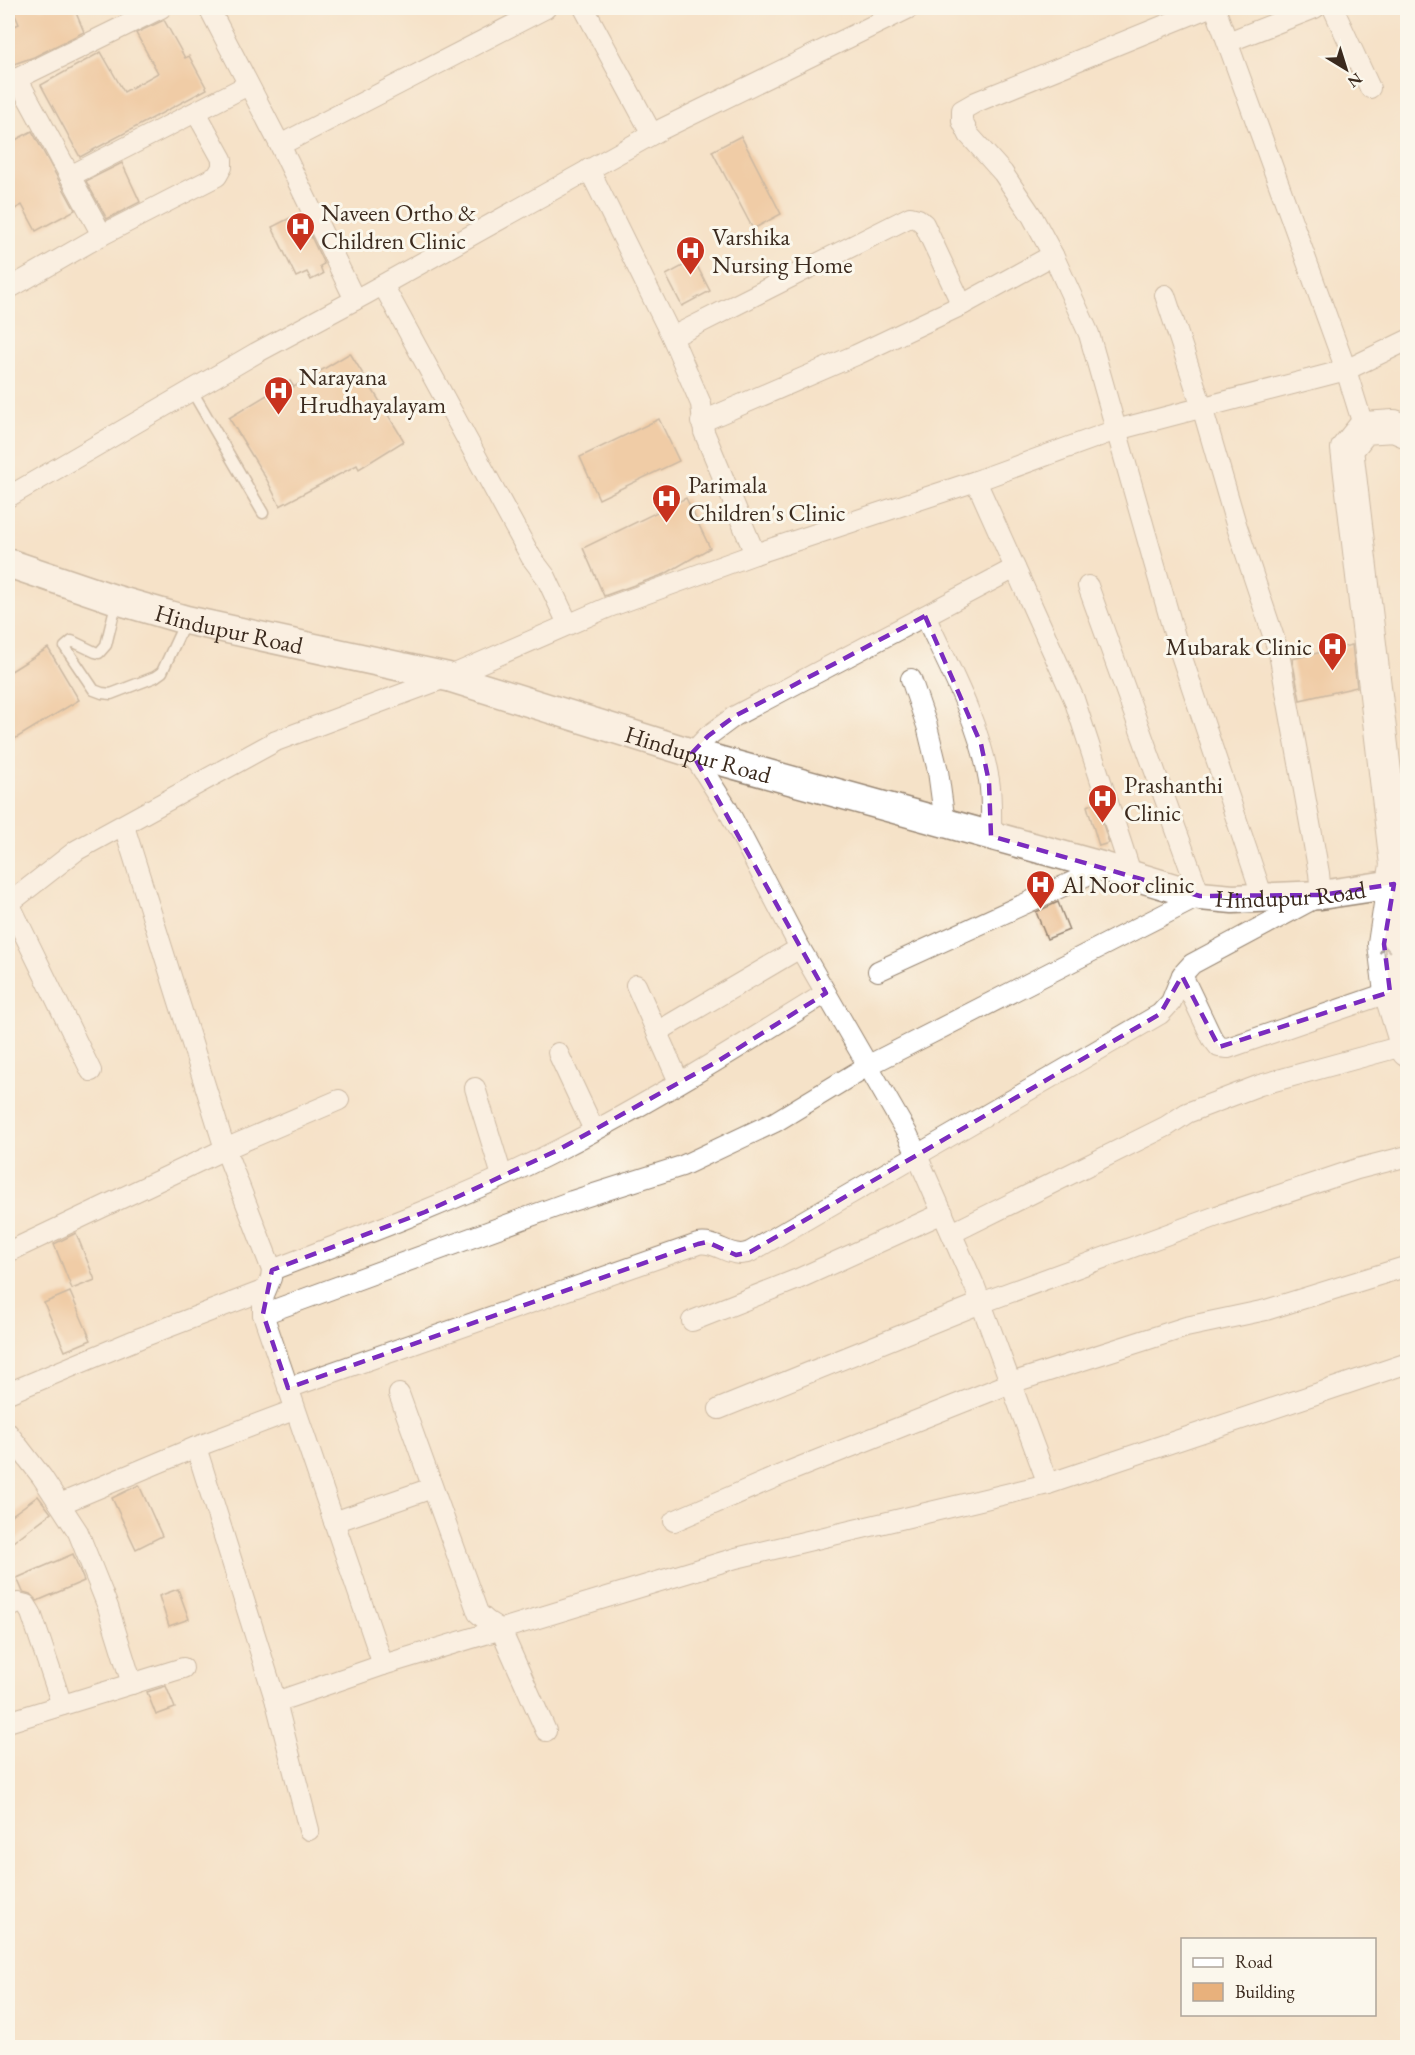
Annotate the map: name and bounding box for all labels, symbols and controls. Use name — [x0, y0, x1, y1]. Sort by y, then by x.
north arrow — [1316, 39, 1376, 99]
text: N — [1343, 68, 1366, 93]
place label: Naveen Ortho & Children Clinic — [321, 197, 476, 256]
hospital icon: Naveen Ortho & Children Clinic — [284, 210, 316, 252]
place label: Varshika Nursing Home — [712, 221, 853, 280]
hospital icon: Varshika Nursing Home — [675, 234, 707, 276]
place label: Narayana Hrudhayalayam — [299, 361, 446, 420]
hospital icon: Narayana Hrudhayalayam — [262, 374, 294, 416]
place label: Parimala Children's Clinic — [688, 469, 846, 528]
hospital icon: Parimala Children's Clinic — [651, 482, 683, 524]
street label: Hindupur Road — [151, 596, 307, 661]
hospital icon: Mubarak Clinic — [1317, 630, 1349, 672]
place label: Mubarak Clinic — [1166, 631, 1312, 662]
street label: Hindupur Road — [621, 718, 776, 790]
place label: Prashanthi Clinic — [1124, 769, 1223, 828]
hospital icon: Prashanthi Clinic — [1087, 782, 1119, 824]
hospital icon: Al Noor clinic — [1025, 868, 1057, 910]
place label: Al Noor clinic — [1061, 869, 1194, 900]
street label: Hindupur Road — [1214, 873, 1369, 915]
one-way arrow — [1379, 944, 1390, 964]
legend — [1181, 1938, 1376, 2016]
text: Road — [1235, 1950, 1274, 1973]
text: Building — [1235, 1980, 1295, 2003]

